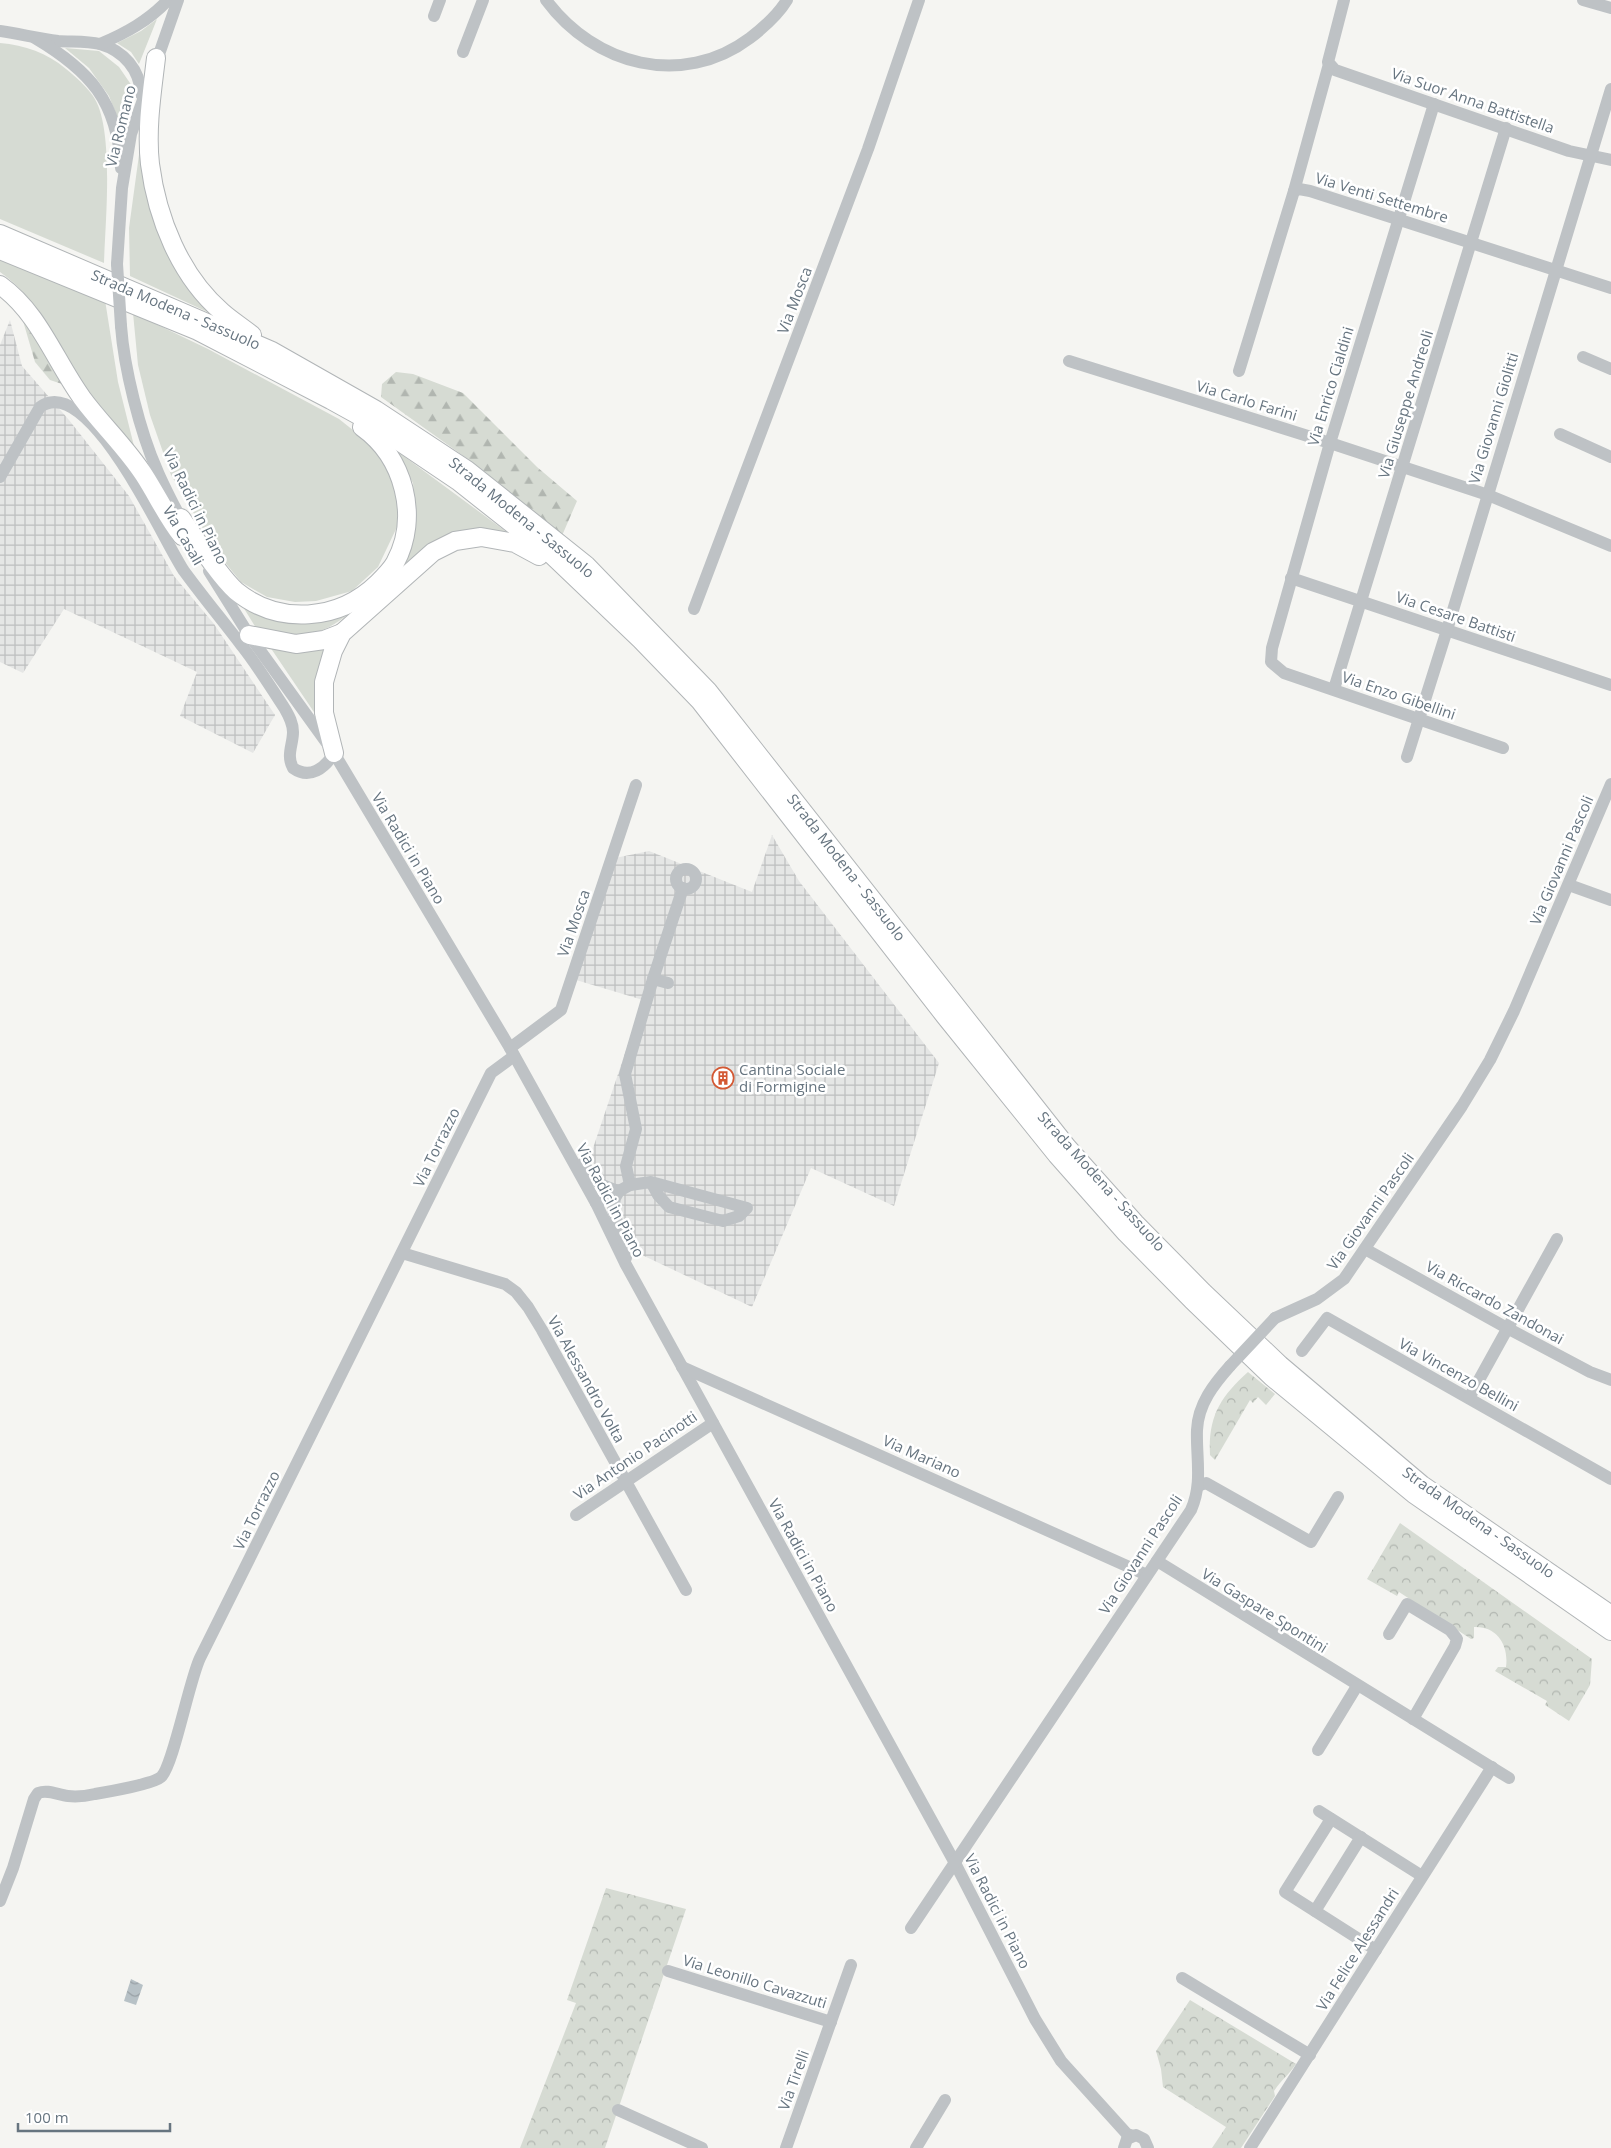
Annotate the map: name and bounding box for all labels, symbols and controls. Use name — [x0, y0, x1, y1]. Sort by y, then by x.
street label: Via Suor Anna Battistella — [1389, 63, 1557, 137]
street label: Via Romano — [100, 83, 140, 169]
street label: Via Venti Settembre — [1313, 167, 1451, 227]
street label: Strada Modena - Sassuolo — [89, 264, 263, 354]
street label: Via Mosca — [772, 264, 816, 336]
street label: Via Enrico Cialdini — [1302, 324, 1358, 448]
street label: Via Giuseppe Andreoli — [1373, 327, 1437, 481]
street label: Via Giovanni Giolitti — [1464, 350, 1522, 486]
street label: Via Carlo Farini — [1194, 375, 1300, 425]
street label: Via Radici in Piano — [159, 445, 233, 567]
street label: Strada Modena - Sassuolo — [445, 452, 599, 582]
street label: Via Casali — [159, 502, 209, 568]
street label: Via Cesare Battisti — [1393, 586, 1519, 646]
street label: Via Enzo Gibellini — [1339, 666, 1459, 724]
street label: Via Radici in Piano — [368, 789, 450, 907]
street label: Strada Modena - Sassuolo — [783, 789, 911, 945]
street label: Via Giovanni Pascoli — [1525, 792, 1597, 928]
street label: Via Mosca — [552, 887, 594, 959]
place label: Cantina Sociale di Formigine — [739, 1059, 845, 1096]
building icon: Cantina Sociale di Formigine — [711, 1066, 735, 1090]
street label: Via Torrazzo — [408, 1104, 464, 1190]
street label: Strada Modena - Sassuolo — [1034, 1107, 1170, 1255]
street label: Via Radici in Piano — [572, 1139, 650, 1261]
street label: Via Giovanni Pascoli — [1322, 1148, 1418, 1274]
street label: Via Riccardo Zandonai — [1423, 1256, 1567, 1348]
street label: Via Alessandro Volta — [544, 1312, 630, 1446]
street label: Via Vincenzo Bellini — [1396, 1333, 1522, 1415]
street label: Via Antonio Pacinotti — [569, 1406, 701, 1504]
street label: Via Mariano — [880, 1430, 964, 1482]
street label: Strada Modena - Sassuolo — [1399, 1462, 1559, 1582]
street label: Via Torrazzo — [228, 1467, 284, 1553]
street label: Via Giovanni Pascoli — [1094, 1490, 1186, 1618]
street label: Via Radici in Piano — [765, 1495, 843, 1615]
street label: Via Gaspare Spontini — [1198, 1563, 1332, 1657]
street label: Via Radici in Piano — [960, 1850, 1036, 1972]
street label: Via Felice Alessandri — [1311, 1884, 1403, 2014]
street label: Via Leonillo Cavazzuti — [680, 1950, 830, 2012]
street label: Via Tirelli — [773, 2047, 813, 2113]
scale bar — [18, 2100, 170, 2132]
text: 100 m — [25, 2107, 69, 2127]

